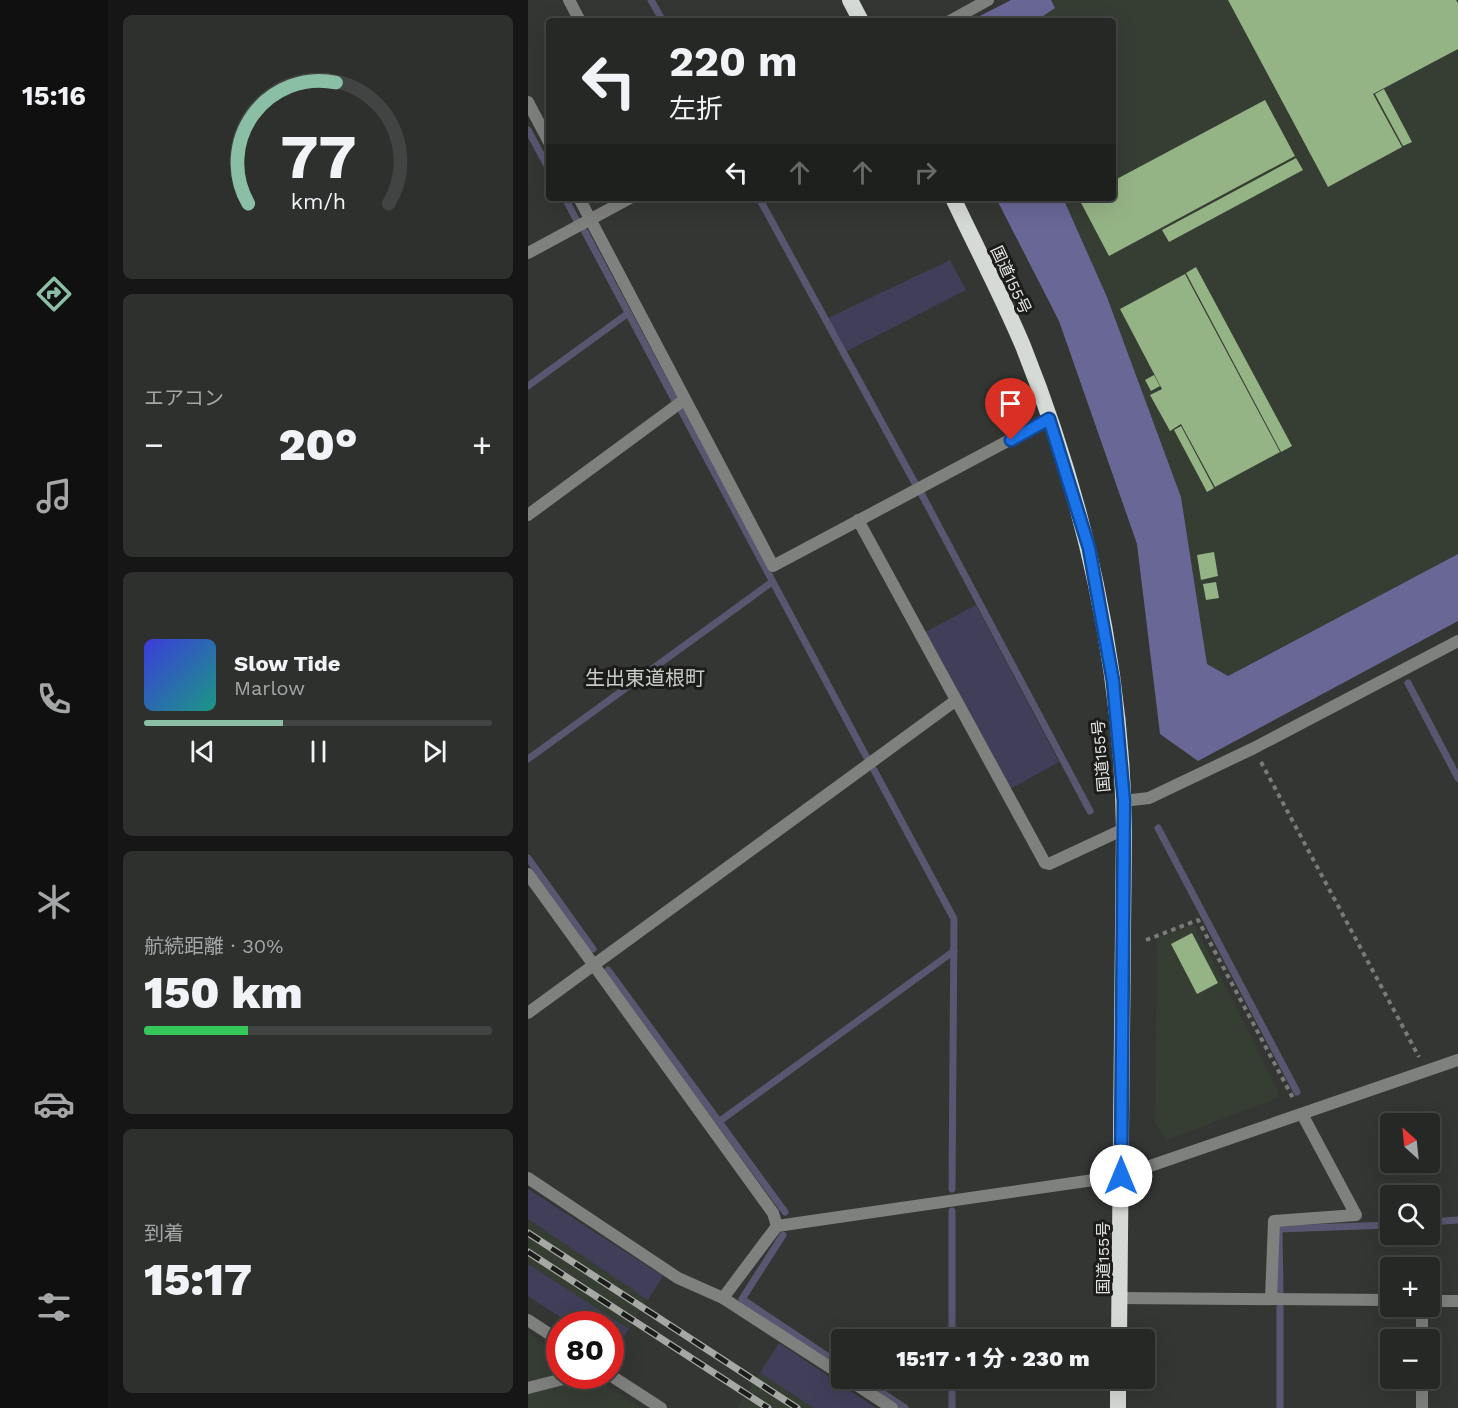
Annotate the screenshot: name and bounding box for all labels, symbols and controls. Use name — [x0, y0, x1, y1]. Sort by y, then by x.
text: 220 m — [669, 37, 798, 86]
icon: left — [570, 42, 648, 120]
text: 15:16 — [22, 80, 86, 112]
text: 左折 — [669, 93, 723, 125]
text: 77 — [280, 120, 356, 193]
icon: left — [720, 156, 753, 189]
icon: ahead — [783, 156, 816, 189]
icon: ahead — [846, 156, 879, 189]
icon: right — [909, 156, 942, 189]
text: km/h — [290, 189, 346, 214]
street label: 国道155号 — [987, 243, 1035, 317]
icon: directions — [33, 273, 75, 315]
pin — [985, 378, 1036, 440]
text: エアコン — [144, 386, 224, 410]
icon: arrive — [994, 387, 1027, 420]
text: 20° — [278, 418, 358, 471]
text: − — [144, 425, 164, 464]
text: + — [472, 425, 492, 464]
icon: music — [33, 475, 75, 517]
text: Slow Tide — [234, 651, 341, 676]
district label: 生出東道根町 — [585, 666, 705, 690]
text: Marlow — [234, 676, 305, 700]
icon: phone — [33, 678, 75, 720]
street label: 国道155号 — [1088, 719, 1114, 793]
icon: previous — [186, 735, 219, 768]
icon: pause — [302, 735, 335, 768]
icon: next — [418, 735, 451, 768]
icon: climate — [33, 881, 75, 923]
text: 航続距離 · 30% — [144, 934, 283, 958]
text: 150 km — [144, 966, 303, 1019]
icon: car — [33, 1083, 75, 1125]
north arrow — [1380, 1113, 1440, 1173]
map controls — [1380, 1113, 1440, 1389]
position arrow — [1089, 1144, 1153, 1208]
button: search — [1380, 1185, 1440, 1245]
text: 到着 — [144, 1221, 184, 1245]
street label: 国道155号 — [1094, 1222, 1113, 1294]
text: 15:17 — [144, 1253, 252, 1306]
button: + — [1380, 1257, 1440, 1317]
icon: filters — [33, 1286, 75, 1328]
speed limit sign: 80 — [546, 1311, 624, 1389]
button: − — [1380, 1329, 1440, 1389]
text: 15:17 · 1 分 · 230 m — [896, 1346, 1090, 1371]

